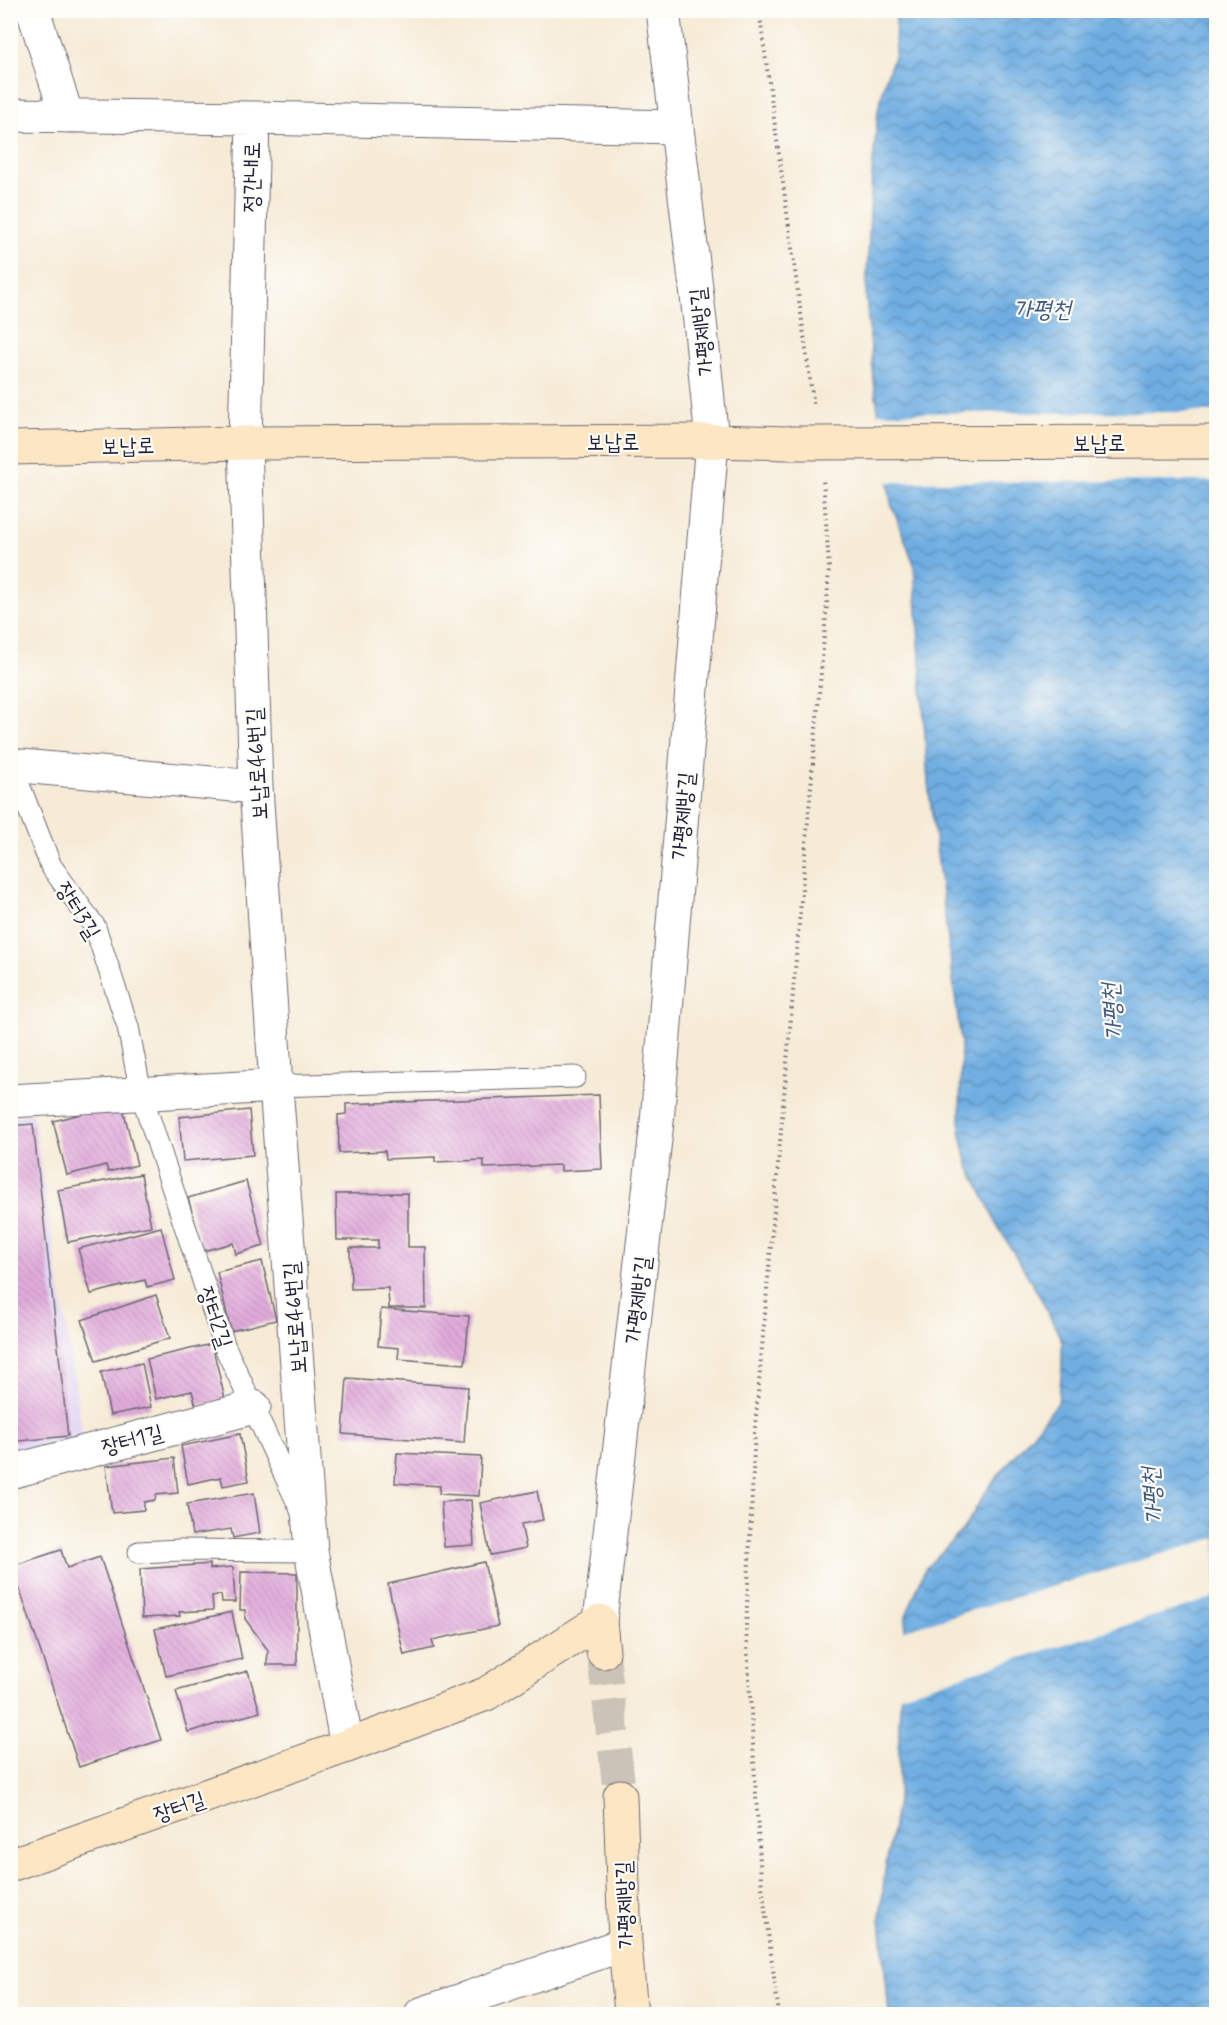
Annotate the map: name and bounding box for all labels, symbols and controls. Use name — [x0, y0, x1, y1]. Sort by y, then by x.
street label: 정간내로 — [238, 141, 268, 213]
street label: 가평제방길 — [684, 286, 722, 377]
water label: 가평천 — [1013, 295, 1074, 326]
street label: 보납로 — [586, 429, 640, 457]
street label: 보납로 — [1072, 430, 1126, 458]
street label: 보납로 — [101, 433, 155, 461]
street label: 보납로46번길 — [241, 707, 275, 821]
street label: 가평제방길 — [666, 771, 702, 861]
street label: 장터3길 — [49, 877, 106, 945]
water label: 가평천 — [1095, 979, 1131, 1042]
street label: 가평제방길 — [620, 1254, 658, 1346]
street label: 보납로46번길 — [278, 1260, 314, 1375]
street label: 장터2길 — [190, 1283, 238, 1353]
street label: 장터1길 — [98, 1419, 167, 1463]
water label: 가평천 — [1135, 1463, 1171, 1526]
street label: 장터길 — [150, 1786, 210, 1830]
street label: 가평제방길 — [610, 1860, 642, 1950]

